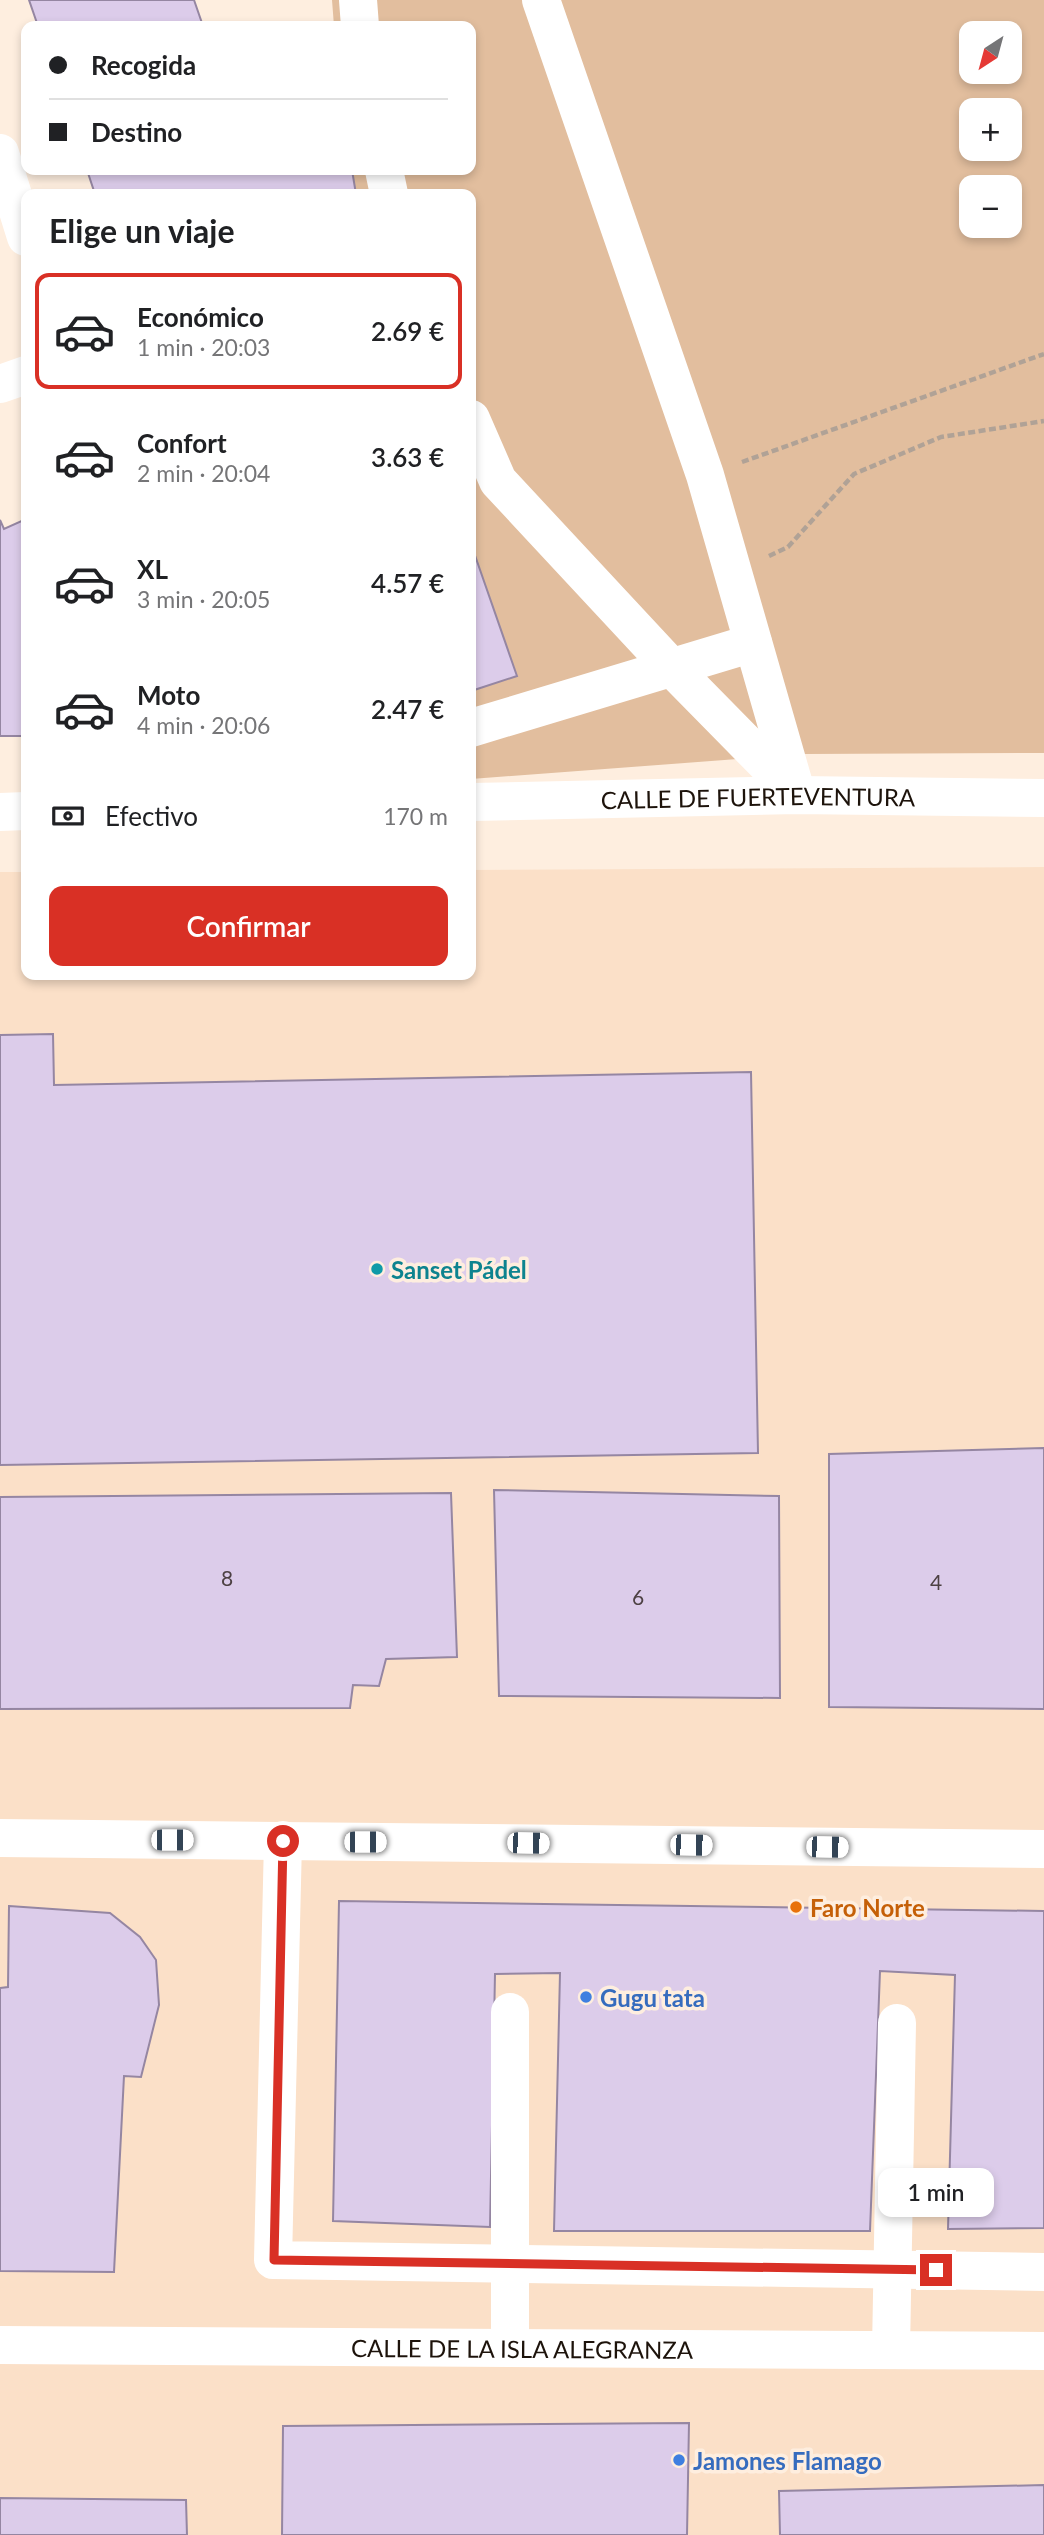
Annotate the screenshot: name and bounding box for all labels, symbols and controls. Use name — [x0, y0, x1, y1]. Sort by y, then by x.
north arrow — [959, 21, 1022, 84]
map controls — [959, 21, 1022, 238]
text: Recogida — [91, 49, 196, 81]
button: + — [959, 98, 1022, 161]
text: Destino — [91, 116, 182, 148]
button: − — [959, 175, 1022, 238]
text: Elige un viaje — [49, 211, 234, 250]
icon: car — [53, 300, 116, 363]
text: Económico — [137, 301, 264, 333]
text: 2.69 € — [371, 315, 444, 347]
text: 1 min · 20:03 — [137, 333, 270, 361]
icon: car — [53, 426, 116, 489]
text: Confort — [137, 427, 227, 459]
text: 3.63 € — [371, 441, 444, 473]
text: 2 min · 20:04 — [137, 459, 270, 487]
icon: car — [53, 552, 116, 615]
text: XL — [137, 553, 168, 585]
text: 4.57 € — [371, 567, 444, 599]
text: 3 min · 20:05 — [137, 585, 270, 613]
icon: car — [53, 678, 116, 741]
text: Moto — [137, 679, 200, 711]
text: 2.47 € — [371, 693, 444, 725]
text: 4 min · 20:06 — [137, 711, 270, 739]
street label: CALLE DE FUERTEVENTURA — [600, 780, 916, 814]
icon: cash — [49, 797, 87, 835]
text: Efectivo — [105, 800, 198, 832]
text: 170 m — [383, 802, 448, 830]
button: Confirmar — [49, 886, 448, 966]
place label: Sanset Pádel — [391, 1255, 527, 1284]
marker: Sanset Pádel — [369, 1261, 385, 1277]
house number: 8 — [221, 1565, 233, 1590]
house number: 4 — [930, 1569, 942, 1594]
house number: 6 — [632, 1584, 644, 1609]
route start — [267, 1825, 299, 1857]
car — [152, 1830, 194, 1851]
car — [345, 1832, 387, 1853]
car — [507, 1832, 550, 1854]
car — [670, 1834, 713, 1856]
car — [806, 1836, 849, 1858]
place label: Faro Norte — [810, 1893, 925, 1922]
marker: Faro Norte — [788, 1899, 804, 1915]
place label: Gugu tata — [600, 1983, 705, 2012]
marker: Gugu tata — [578, 1989, 594, 2005]
callout: 1 min — [878, 2168, 994, 2218]
text: 1 min — [908, 2178, 964, 2206]
route end — [920, 2254, 952, 2286]
street label: CALLE DE LA ISLA ALEGRANZA — [351, 2333, 694, 2363]
place label: Jamones Flamago — [693, 2446, 882, 2475]
marker: Jamones Flamago — [671, 2452, 687, 2468]

